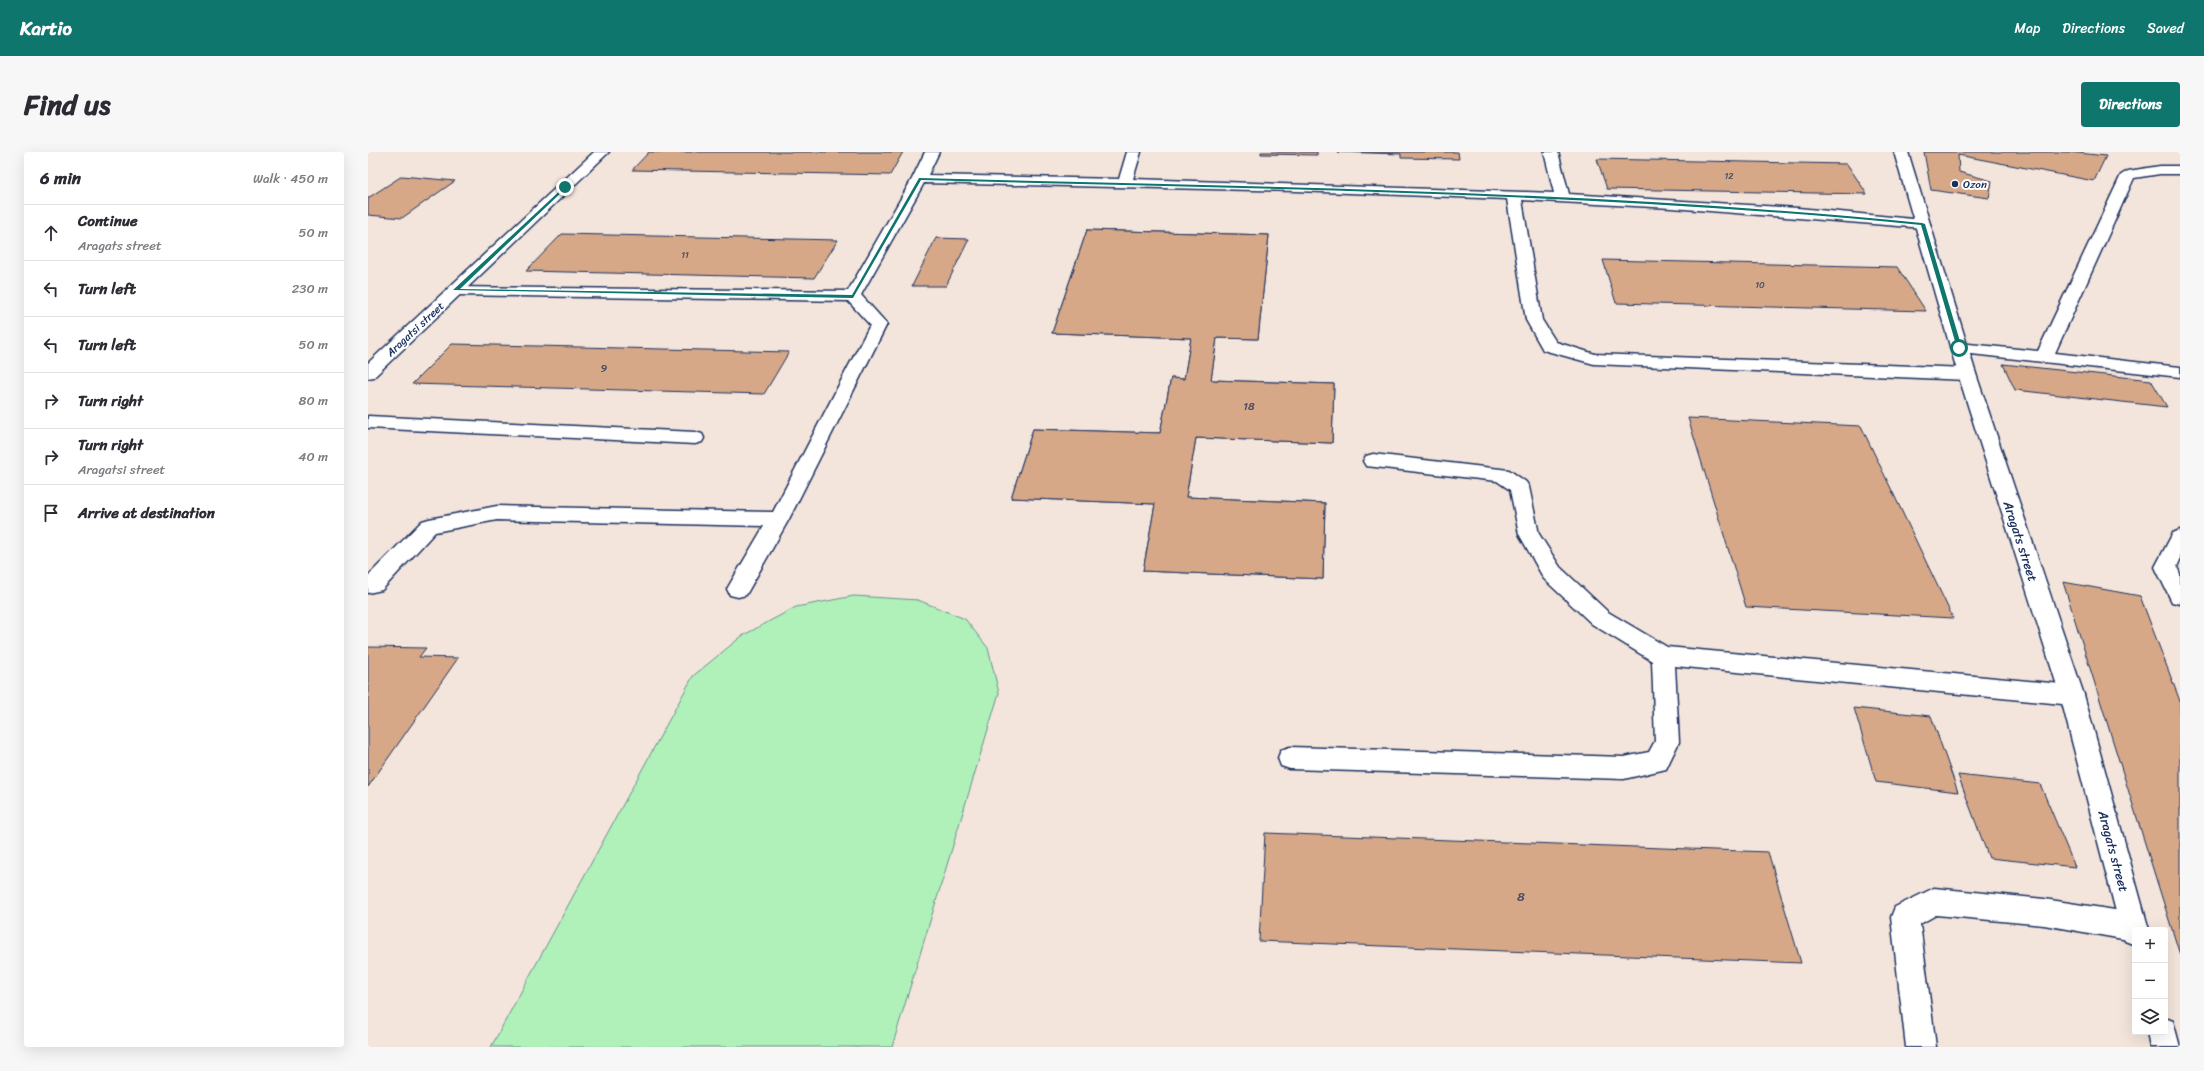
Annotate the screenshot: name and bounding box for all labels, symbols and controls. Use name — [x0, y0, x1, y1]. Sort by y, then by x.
text: Kartio — [20, 12, 72, 45]
text: Map — [2014, 16, 2040, 41]
text: Directions — [2062, 16, 2125, 41]
text: Saved — [2147, 16, 2184, 41]
text: Find us — [24, 80, 111, 129]
button: Directions — [2081, 82, 2180, 127]
text: 6 min — [40, 163, 81, 193]
text: Walk · 450 m — [253, 167, 328, 190]
house number: 12 — [1724, 168, 1734, 184]
place label: Ozon — [1963, 175, 1987, 194]
route end — [556, 178, 574, 196]
marker: Ozon — [1950, 179, 1960, 189]
text: Continue — [78, 208, 138, 234]
text: 50 m — [298, 221, 328, 244]
icon: ahead — [40, 222, 62, 244]
text: Aragats street — [78, 234, 162, 257]
house number: 11 — [681, 247, 689, 263]
text: Turn left — [78, 276, 136, 302]
text: 230 m — [292, 277, 328, 300]
house number: 10 — [1755, 277, 1765, 293]
icon: left — [40, 278, 62, 300]
street label: Aragatsi street — [381, 297, 449, 362]
text: Turn left — [78, 332, 136, 358]
text: 50 m — [298, 333, 328, 356]
icon: left — [40, 334, 62, 356]
route start — [1950, 339, 1968, 357]
house number: 9 — [601, 359, 608, 378]
text: Turn right — [78, 388, 143, 414]
text: 80 m — [299, 389, 328, 412]
icon: right — [40, 390, 62, 412]
house number: 18 — [1243, 397, 1255, 416]
text: Turn right — [78, 432, 143, 458]
text: 40 m — [298, 445, 328, 468]
icon: right — [40, 446, 62, 468]
text: Aragatsi street — [78, 458, 165, 481]
street label: Aragats street — [1996, 497, 2044, 585]
text: Arrive at destination — [78, 500, 215, 526]
icon: arrive — [40, 502, 62, 524]
street label: Aragats street — [2091, 807, 2136, 895]
house number: 8 — [1517, 885, 1525, 908]
map controls — [2132, 927, 2168, 1035]
button: + — [2132, 927, 2168, 963]
button: − — [2132, 963, 2168, 999]
button: layers — [2132, 999, 2168, 1035]

